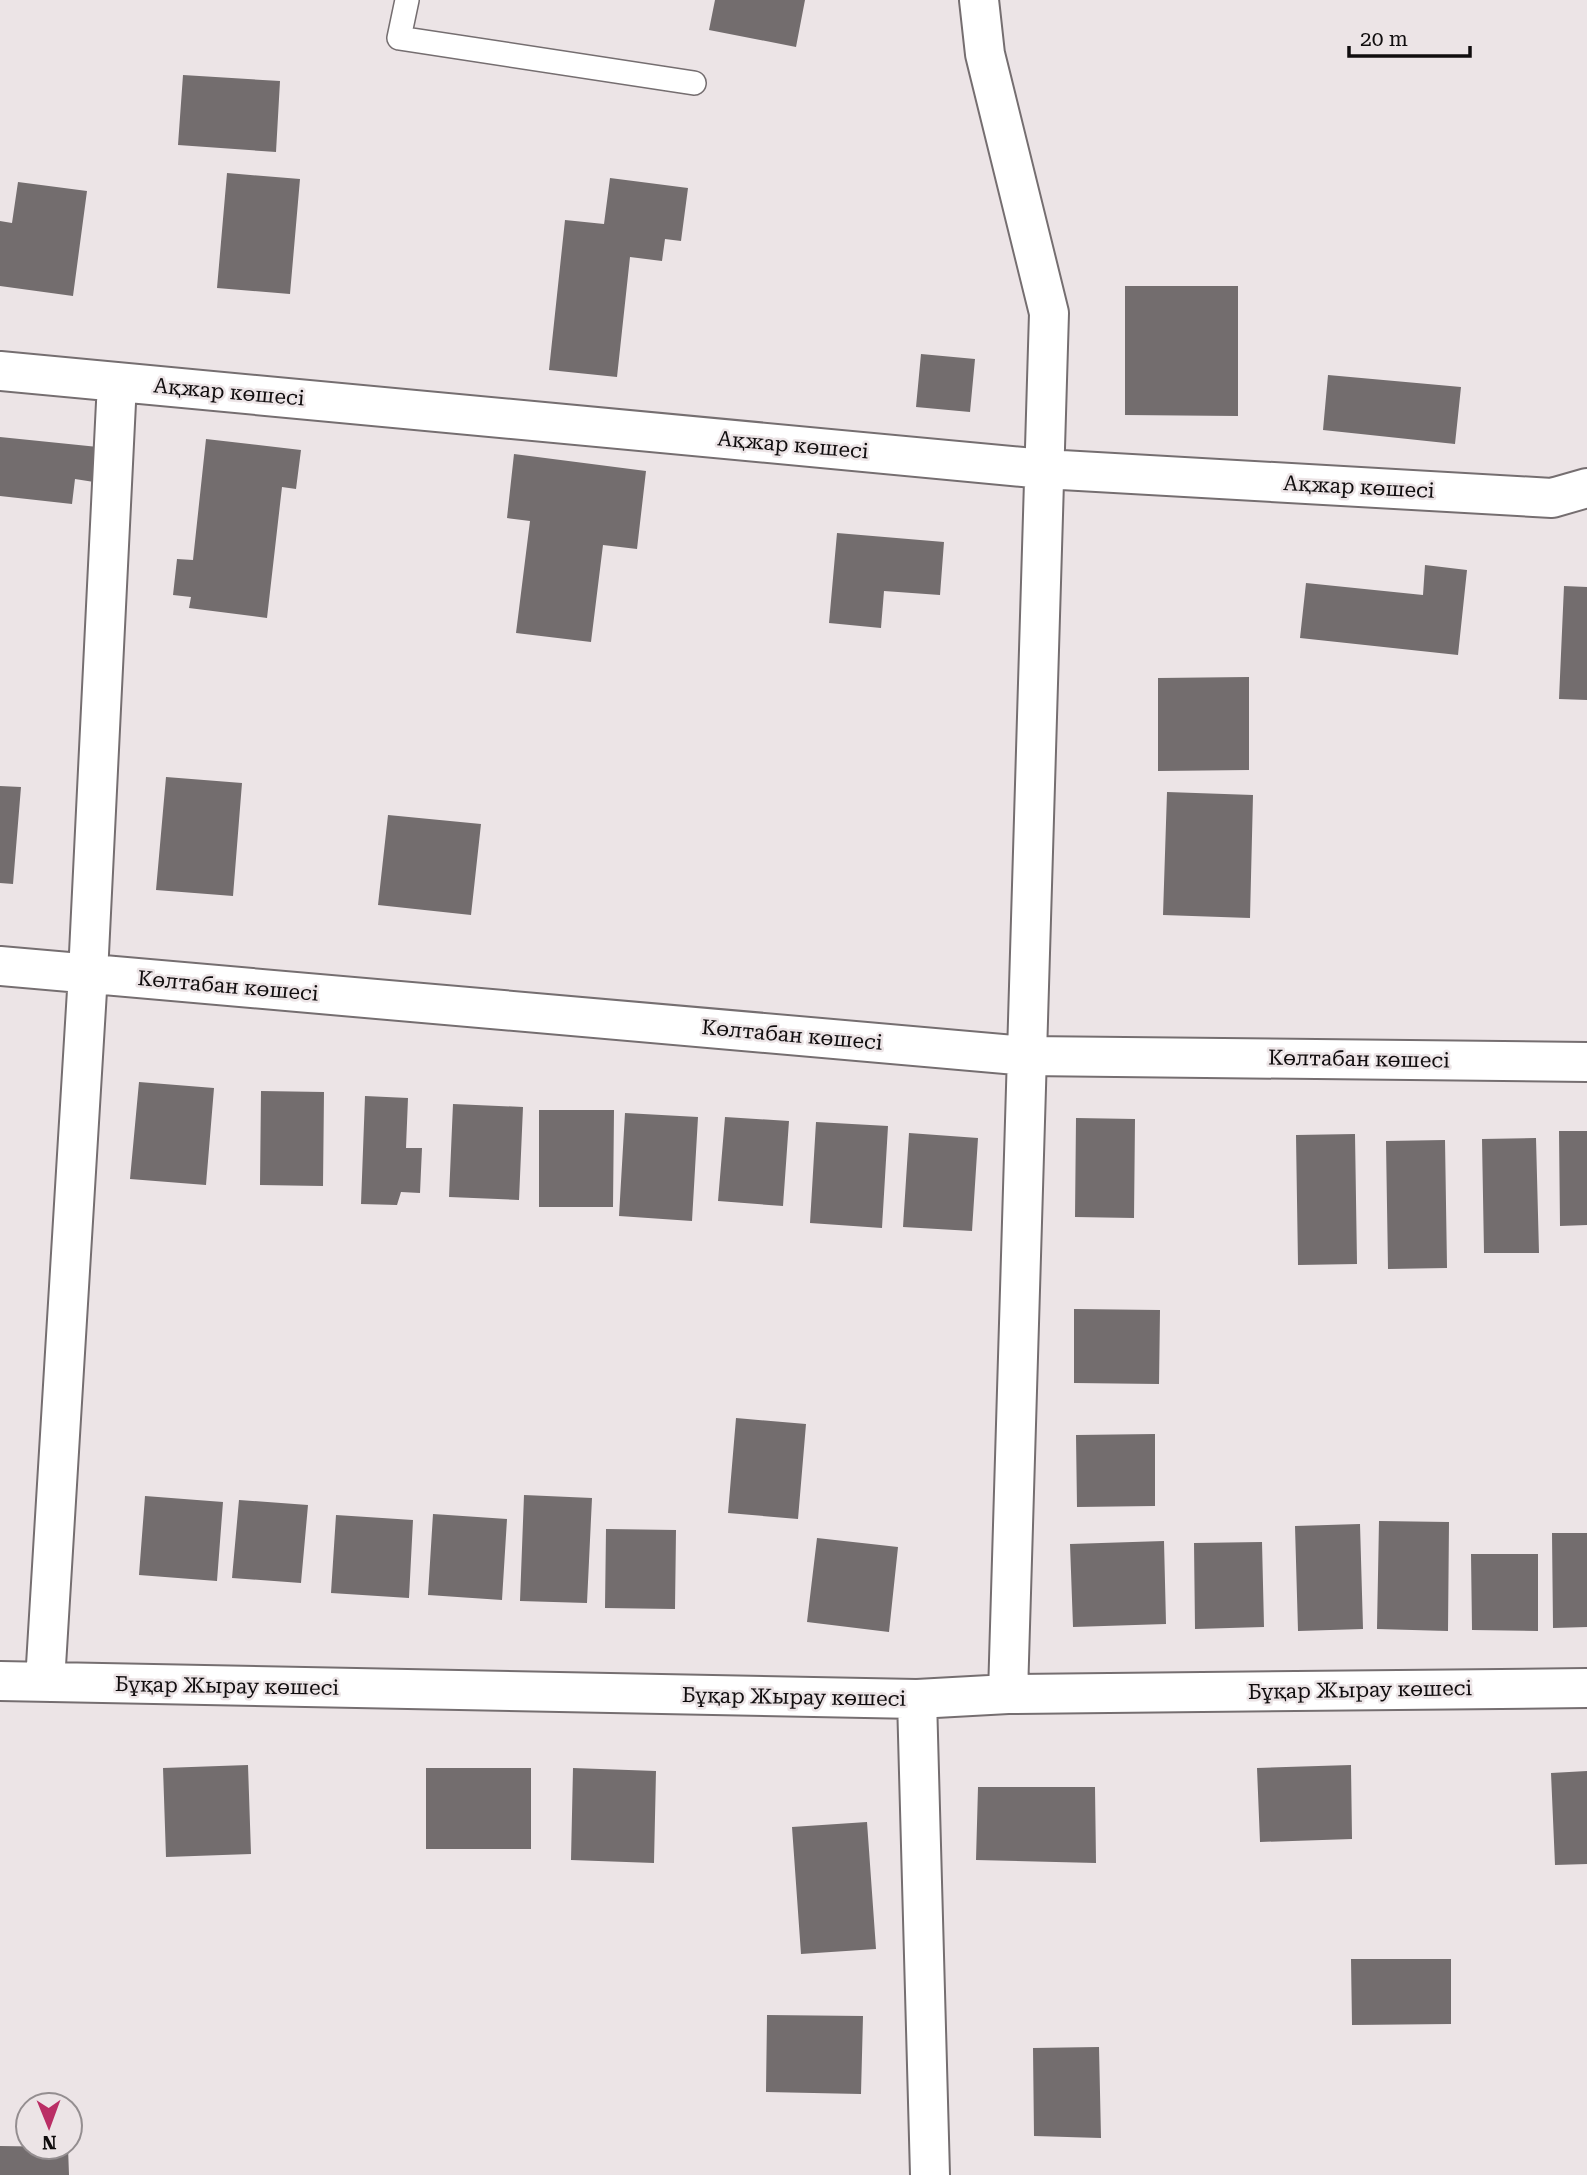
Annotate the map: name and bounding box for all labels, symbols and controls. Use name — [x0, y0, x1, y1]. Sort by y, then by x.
scale bar — [1349, 14, 1470, 58]
text: 20 m — [1360, 27, 1408, 51]
street label: Ақжар көшесі — [153, 373, 306, 411]
street label: Ақжар көшесі — [717, 426, 870, 464]
street label: Ақжар көшесі — [1283, 471, 1436, 503]
street label: Көлтабан көшесі — [136, 966, 320, 1006]
street label: Көлтабан көшесі — [700, 1015, 884, 1055]
street label: Көлтабан көшесі — [1268, 1045, 1450, 1073]
street label: Бұқар Жырау көшесі — [115, 1672, 340, 1700]
street label: Бұқар Жырау көшесі — [1248, 1676, 1473, 1704]
street label: Бұқар Жырау көшесі — [682, 1683, 907, 1711]
north arrow — [14, 2091, 84, 2161]
text: N — [41, 2131, 57, 2154]

